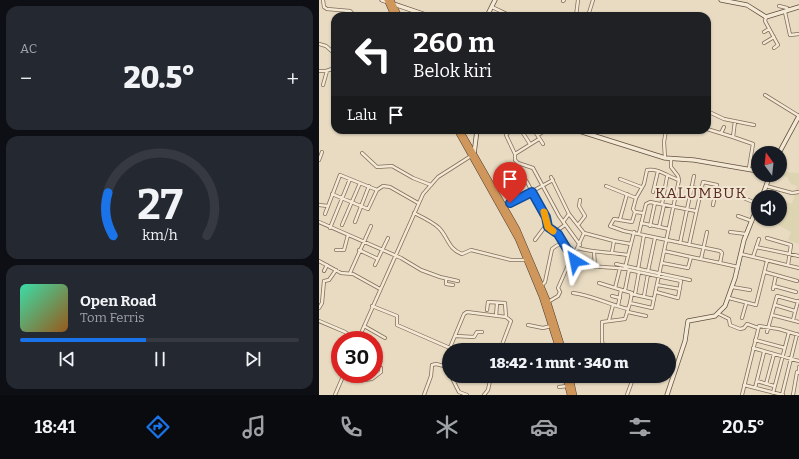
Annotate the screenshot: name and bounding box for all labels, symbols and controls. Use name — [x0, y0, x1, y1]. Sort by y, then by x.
text: 260 m — [413, 26, 495, 59]
icon: left — [347, 28, 399, 80]
text: AC — [20, 41, 37, 56]
text: 20.5° — [123, 60, 195, 96]
text: Belok kiri — [413, 60, 492, 82]
text: − — [20, 65, 32, 92]
text: + — [286, 65, 299, 92]
icon: arrive — [385, 104, 407, 126]
text: Lalu — [347, 106, 377, 124]
north arrow — [751, 146, 787, 182]
map controls — [751, 146, 787, 226]
pin — [493, 162, 527, 203]
icon: arrive — [499, 168, 521, 190]
text: 27 — [137, 179, 182, 229]
district label: KALUMBUK — [655, 184, 747, 202]
button: sound — [751, 190, 787, 226]
text: km/h — [142, 226, 177, 243]
position arrow — [554, 240, 596, 282]
text: Open Road — [80, 292, 156, 310]
text: Tom Ferris — [80, 310, 144, 325]
speed limit sign: 30 — [331, 331, 383, 383]
icon: previous — [56, 348, 78, 370]
icon: pause — [149, 348, 171, 370]
icon: next — [242, 348, 264, 370]
text: 18:42 · 1 mnt · 340 m — [490, 354, 628, 372]
icon: directions — [144, 413, 172, 441]
icon: music — [240, 413, 268, 441]
icon: phone — [337, 413, 365, 441]
icon: climate — [433, 413, 461, 441]
icon: car — [530, 413, 558, 441]
icon: filters — [626, 413, 654, 441]
text: 18:41 — [34, 416, 76, 438]
text: 20.5° — [722, 416, 765, 438]

